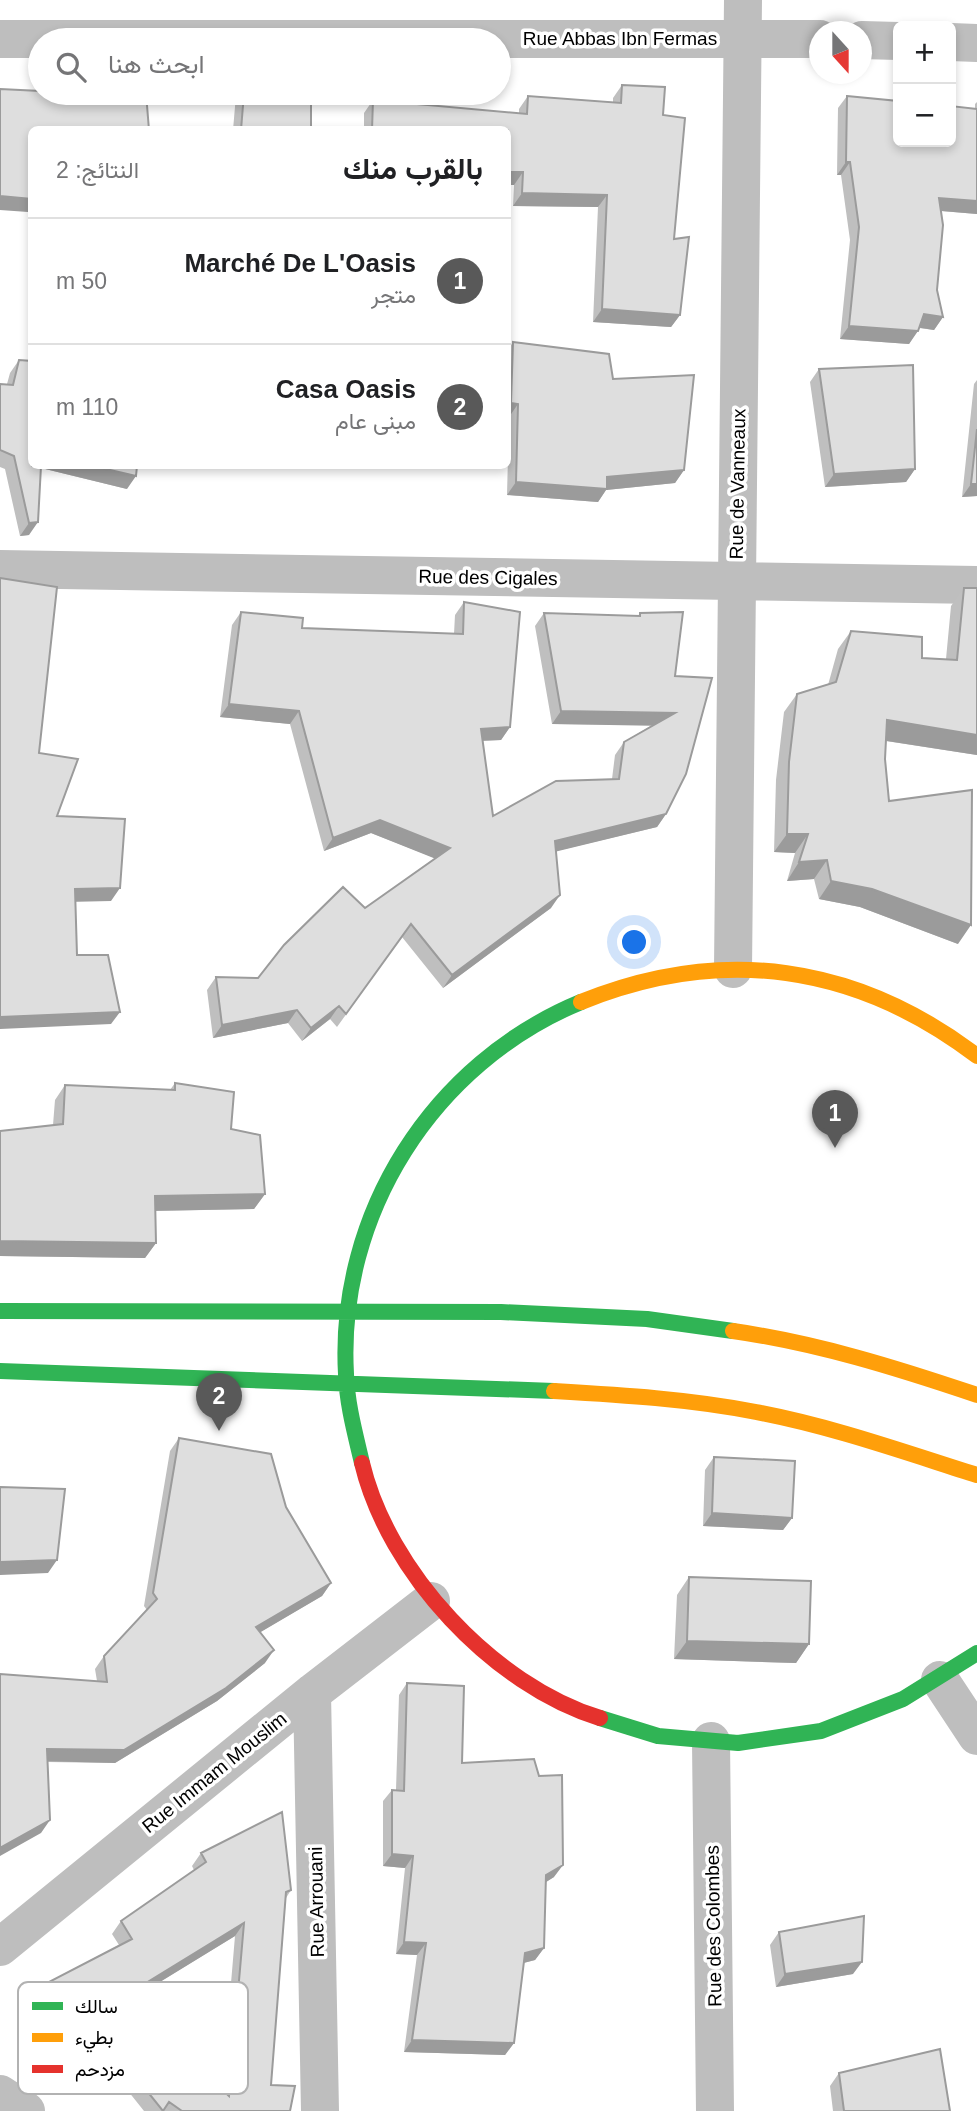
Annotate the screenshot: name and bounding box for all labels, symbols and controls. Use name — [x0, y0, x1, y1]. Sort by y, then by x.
north arrow — [809, 21, 872, 84]
map controls — [893, 21, 956, 147]
button: + — [893, 21, 956, 84]
search box — [28, 28, 511, 105]
street label: Rue Abbas Ibn Fermas — [523, 28, 717, 49]
icon: search — [52, 48, 90, 86]
text: ابحث هنا — [108, 49, 204, 79]
button: − — [893, 84, 956, 147]
text: بالقرب منك — [343, 152, 483, 185]
text: النتائج: 2 — [56, 157, 139, 183]
text: Marché De L'Oasis — [184, 248, 416, 278]
text: 50 m — [56, 268, 107, 294]
text: 1 — [454, 268, 466, 294]
text: متجر — [371, 282, 416, 308]
text: Casa Oasis — [276, 374, 416, 404]
text: 110 m — [56, 394, 118, 420]
text: 2 — [454, 394, 466, 420]
text: مبنى عام — [335, 408, 416, 434]
street label: Rue de Vanneaux — [726, 408, 749, 560]
street label: Rue des Cigales — [418, 566, 558, 589]
your location — [617, 925, 651, 959]
pin: 1 — [812, 1090, 858, 1148]
pin: 2 — [196, 1373, 242, 1431]
street label: Rue Immam Mouslim — [138, 1708, 291, 1837]
street label: Rue des Colombes — [702, 1845, 725, 2007]
street label: Rue Arrouani — [305, 1846, 328, 1958]
legend — [18, 1982, 248, 2094]
text: سالك — [75, 1996, 118, 2017]
text: بطيء — [75, 2027, 113, 2053]
text: مزدحم — [75, 2059, 125, 2082]

